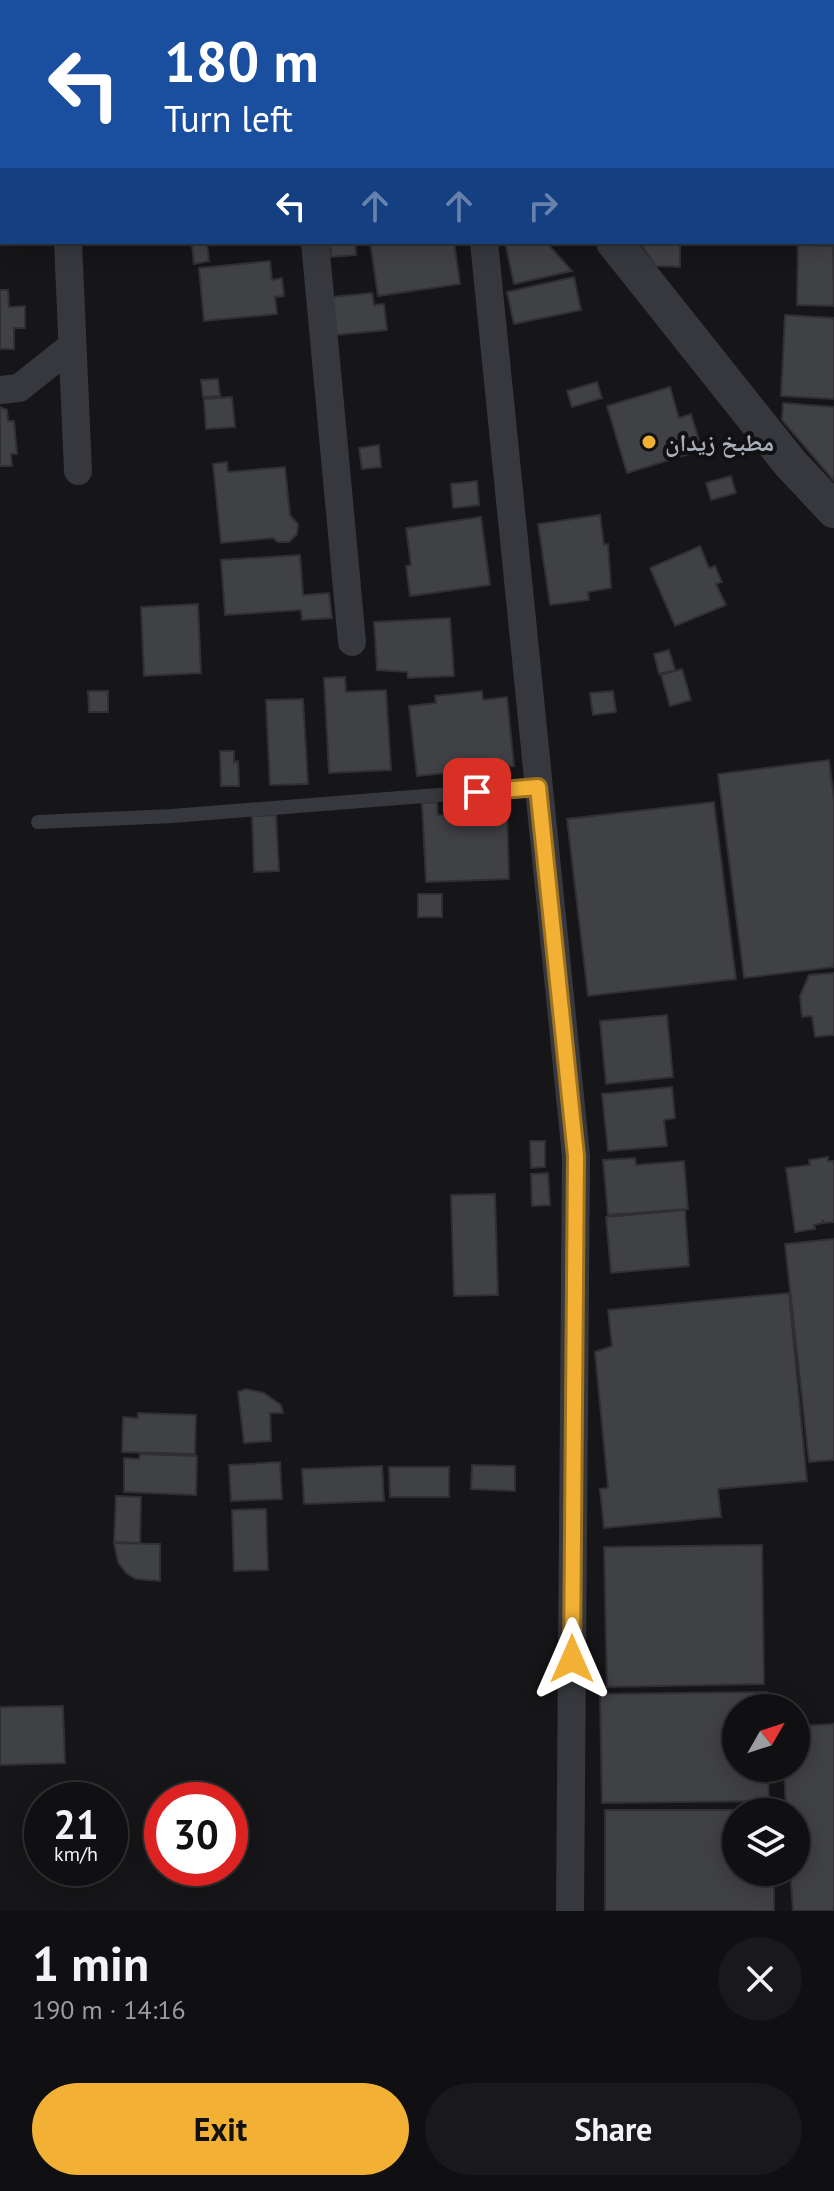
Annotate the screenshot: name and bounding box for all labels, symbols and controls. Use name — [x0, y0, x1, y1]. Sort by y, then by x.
text: 180 m — [164, 25, 319, 97]
icon: left — [32, 32, 136, 136]
text: Turn left — [164, 95, 293, 142]
icon: left — [269, 184, 313, 228]
icon: ahead — [353, 184, 397, 228]
icon: ahead — [437, 184, 481, 228]
icon: right — [521, 184, 565, 228]
place label: مطبخ زيدان — [665, 427, 774, 458]
marker: مطبخ زيدان — [640, 433, 658, 451]
pin — [443, 758, 511, 826]
icon: arrive — [455, 770, 499, 814]
position arrow — [530, 1617, 614, 1701]
north arrow — [722, 1694, 810, 1782]
map controls — [722, 1694, 810, 1886]
speed limit sign: 30 — [144, 1782, 248, 1886]
text: 21 — [53, 1798, 99, 1850]
button: layers — [722, 1798, 810, 1886]
text: km/h — [54, 1841, 98, 1867]
text: 1 min — [32, 1932, 149, 1994]
button: close — [718, 1937, 802, 2021]
text: 190 m · 14:16 — [32, 1993, 186, 2026]
button: Exit — [32, 2083, 409, 2175]
button: Share — [425, 2083, 802, 2175]

